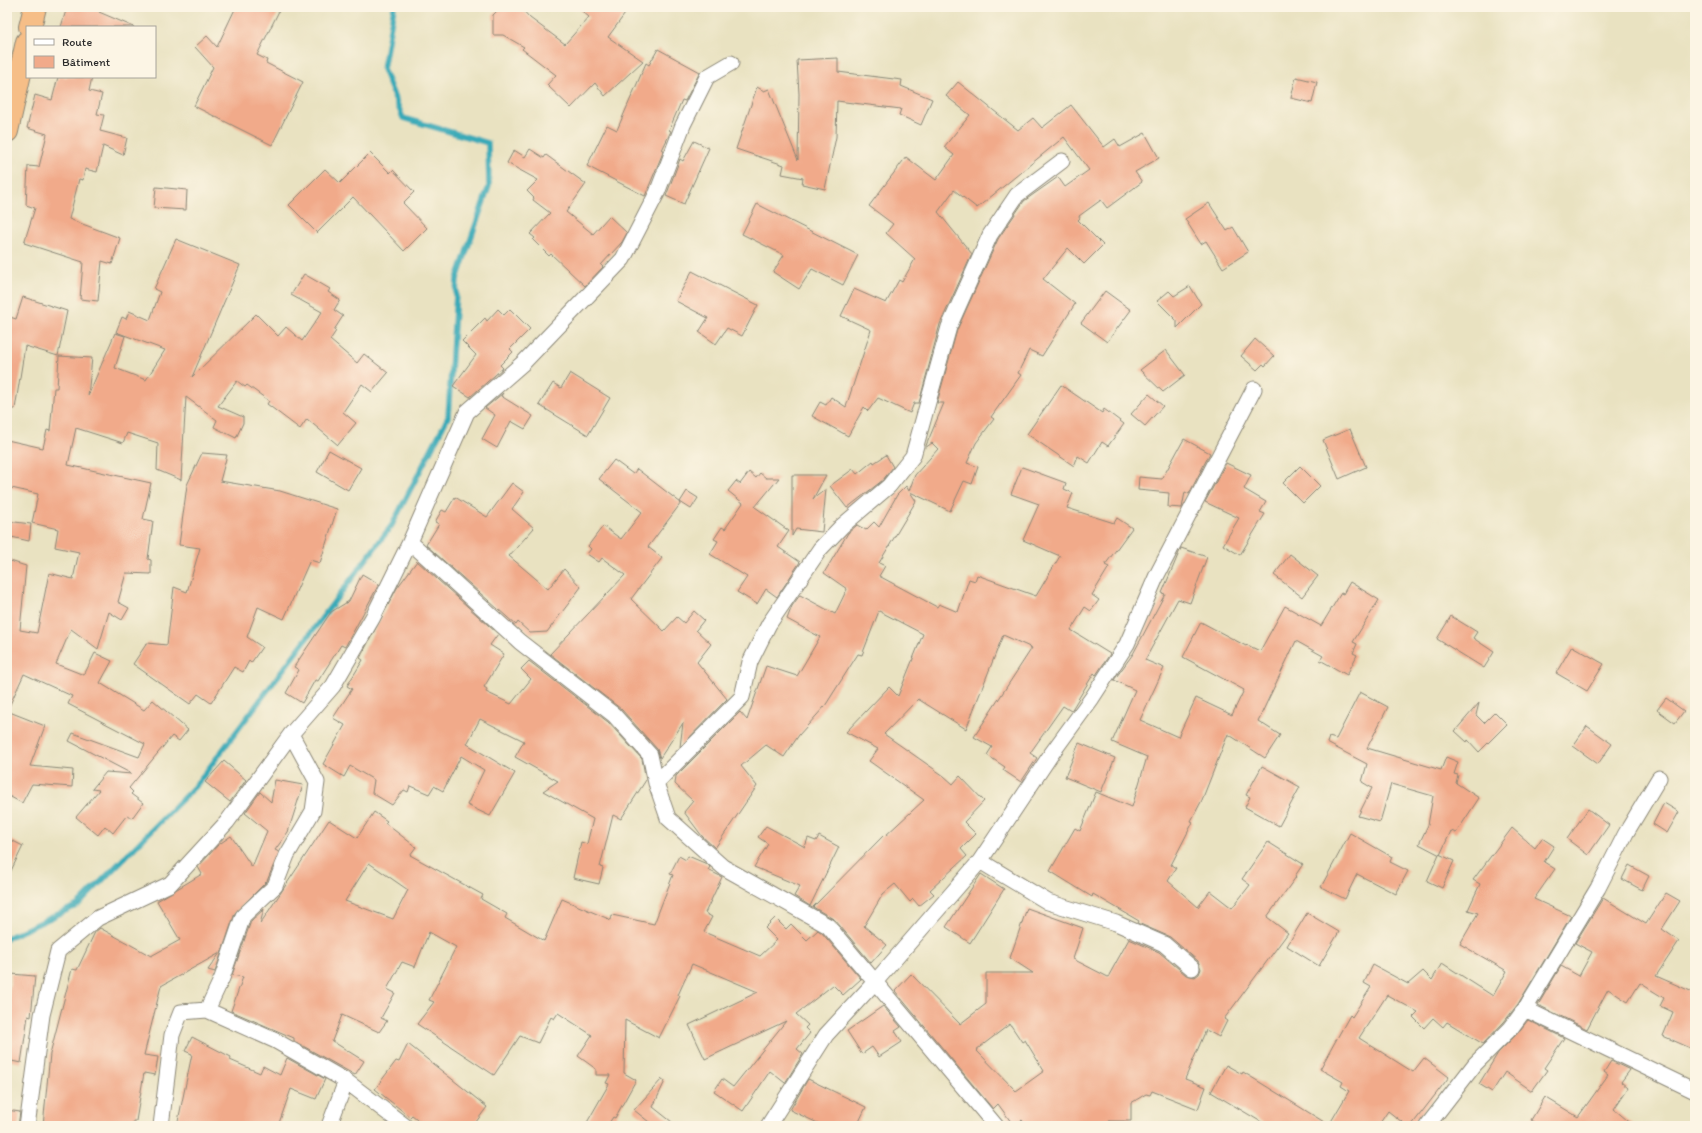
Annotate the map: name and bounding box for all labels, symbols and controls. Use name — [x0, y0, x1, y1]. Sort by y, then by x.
legend — [26, 26, 156, 78]
text: Route — [62, 35, 92, 49]
text: Bâtiment — [62, 55, 111, 69]

